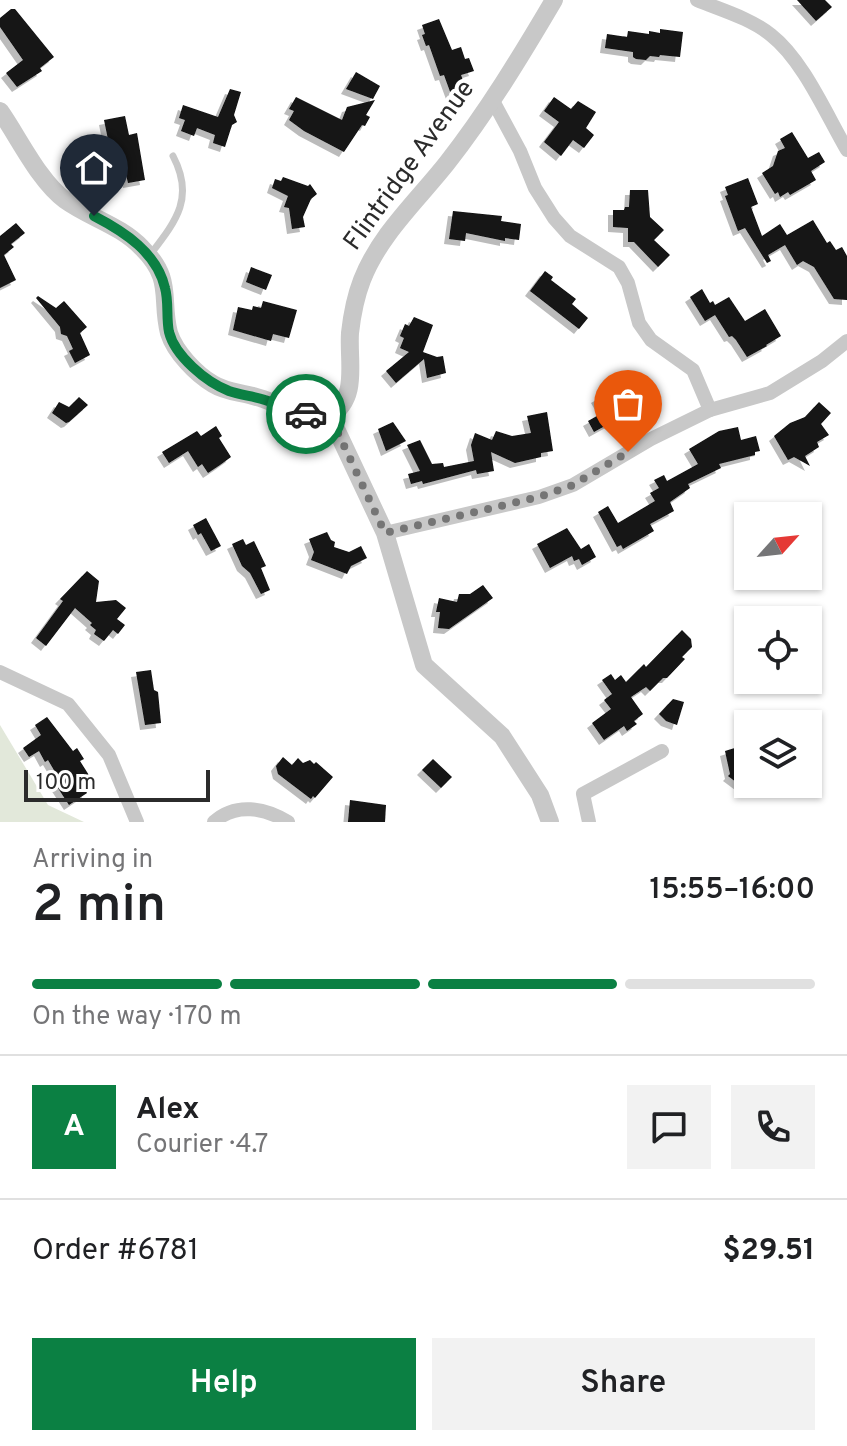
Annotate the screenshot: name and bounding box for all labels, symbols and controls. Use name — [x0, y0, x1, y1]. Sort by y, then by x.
street label: Flintridge Avenue — [337, 74, 483, 258]
pin — [60, 134, 128, 216]
icon: home — [72, 146, 116, 190]
pin — [594, 370, 662, 452]
courier — [266, 374, 346, 454]
icon: bag — [606, 382, 650, 426]
icon: car — [284, 392, 328, 436]
north arrow — [734, 502, 822, 590]
map controls — [734, 502, 822, 798]
button: locate — [734, 606, 822, 694]
button: layers — [734, 710, 822, 798]
scale bar — [24, 766, 210, 802]
text: 100 m — [36, 770, 96, 797]
text: Arriving in — [32, 844, 153, 877]
text: 15:55–16:00 — [650, 872, 815, 909]
text: 2 min — [32, 874, 166, 940]
text: On the way · 170 m — [32, 1001, 241, 1034]
button: chat — [627, 1085, 711, 1169]
button: phone — [731, 1085, 815, 1169]
text: Alex — [136, 1092, 200, 1129]
text: A — [63, 1109, 85, 1146]
text: Courier · 4.7 — [136, 1129, 268, 1162]
text: Order #6781 — [32, 1233, 199, 1270]
text: $29.51 — [722, 1233, 815, 1270]
button: Help — [32, 1338, 416, 1430]
button: Share — [432, 1338, 815, 1430]

